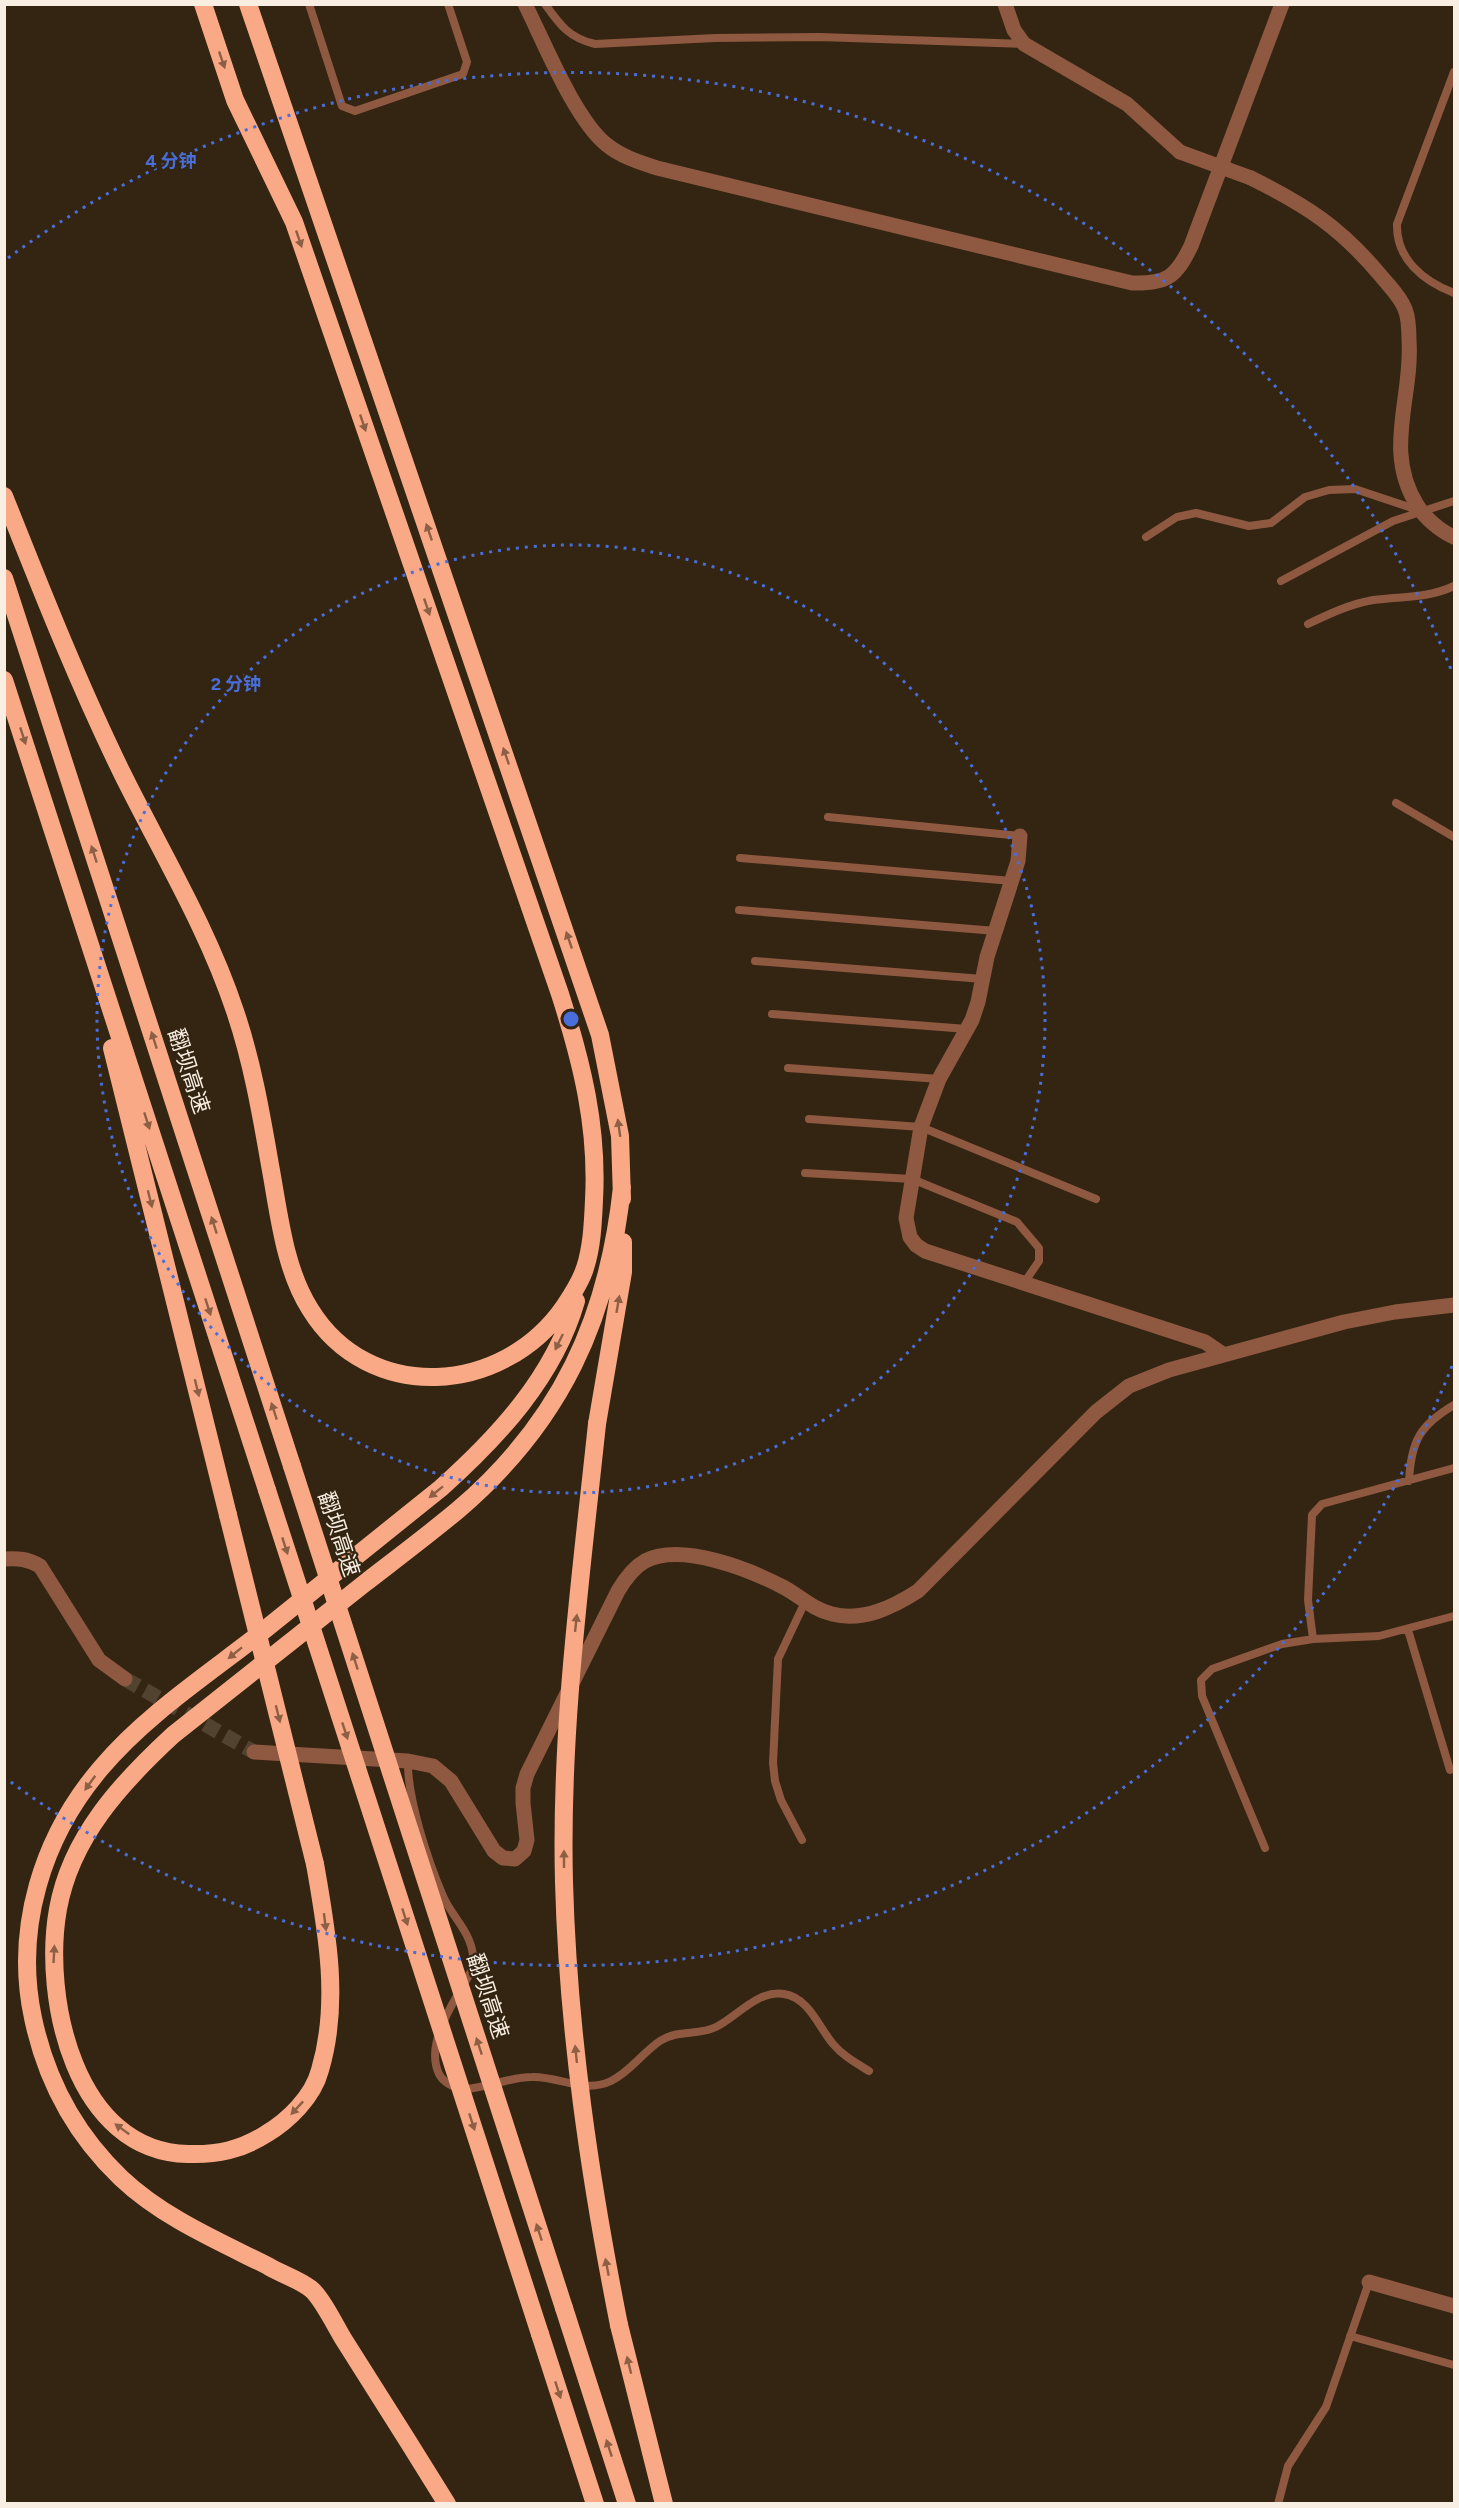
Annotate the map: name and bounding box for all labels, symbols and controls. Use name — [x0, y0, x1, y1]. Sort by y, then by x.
one-way arrow — [218, 51, 227, 69]
text: 4 分钟 — [145, 150, 197, 172]
one-way arrow — [295, 230, 305, 248]
one-way arrow — [359, 414, 368, 432]
one-way arrow — [423, 523, 433, 541]
one-way arrow — [422, 598, 432, 616]
text: 2 分钟 — [211, 673, 261, 695]
one-way arrow — [18, 727, 28, 745]
one-way arrow — [500, 747, 510, 765]
one-way arrow — [88, 845, 98, 863]
one-way arrow — [563, 931, 573, 949]
centre of rings — [561, 1009, 581, 1029]
street label: 翻坝高速 — [163, 1025, 215, 1117]
one-way arrow — [148, 1031, 158, 1049]
one-way arrow — [143, 1112, 153, 1130]
one-way arrow — [614, 1119, 623, 1138]
one-way arrow — [145, 1190, 155, 1208]
one-way arrow — [208, 1216, 218, 1234]
one-way arrow — [614, 1294, 623, 1313]
one-way arrow — [203, 1298, 213, 1316]
one-way arrow — [554, 1334, 563, 1351]
one-way arrow — [192, 1379, 202, 1398]
one-way arrow — [268, 1402, 278, 1420]
one-way arrow — [429, 1485, 444, 1498]
street label: 翻坝高速 — [313, 1488, 365, 1580]
one-way arrow — [281, 1537, 290, 1555]
one-way arrow — [571, 1613, 580, 1632]
one-way arrow — [227, 1646, 242, 1658]
one-way arrow — [349, 1652, 359, 1670]
one-way arrow — [273, 1705, 283, 1724]
one-way arrow — [341, 1722, 350, 1740]
one-way arrow — [84, 1774, 96, 1790]
one-way arrow — [559, 1850, 569, 1869]
one-way arrow — [401, 1908, 410, 1926]
one-way arrow — [320, 1912, 329, 1931]
one-way arrow — [49, 1944, 58, 1963]
street label: 翻坝高速 — [462, 1950, 514, 2042]
one-way arrow — [474, 2037, 484, 2055]
one-way arrow — [571, 2044, 581, 2063]
one-way arrow — [290, 2101, 304, 2115]
one-way arrow — [468, 2113, 477, 2131]
one-way arrow — [114, 2123, 130, 2135]
one-way arrow — [534, 2223, 544, 2241]
one-way arrow — [602, 2258, 611, 2277]
one-way arrow — [623, 2356, 633, 2375]
one-way arrow — [554, 2381, 564, 2399]
one-way arrow — [604, 2439, 613, 2457]

